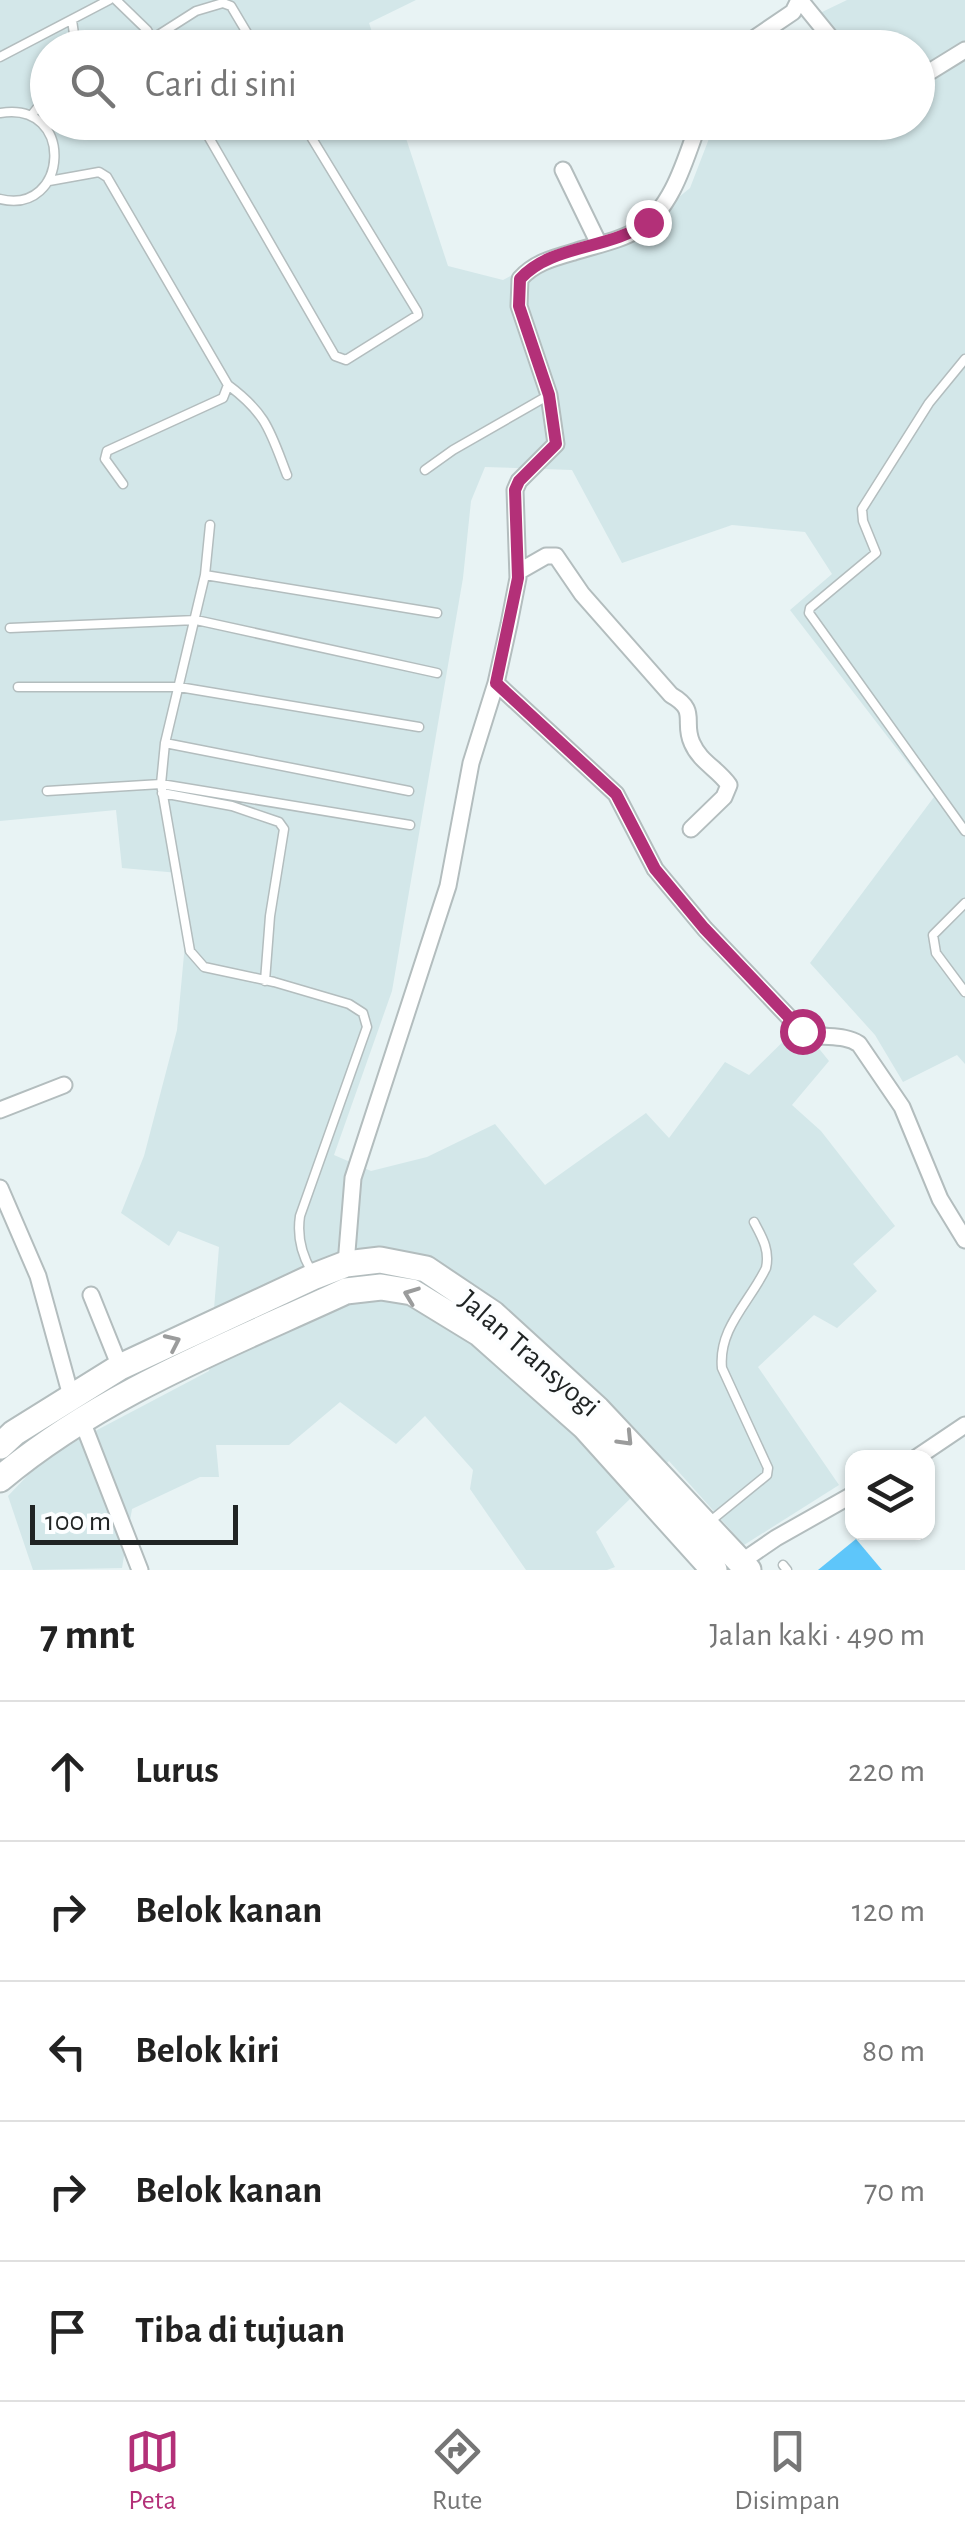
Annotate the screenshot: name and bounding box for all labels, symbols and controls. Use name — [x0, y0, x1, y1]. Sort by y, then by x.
search box — [30, 30, 935, 140]
icon: search — [65, 58, 120, 113]
text: Cari di sini — [145, 66, 297, 104]
route end — [626, 200, 672, 246]
route start — [780, 1009, 826, 1055]
street label: Jalan Transyogi — [453, 1285, 605, 1423]
one-way arrow — [403, 1287, 421, 1307]
one-way arrow — [163, 1334, 181, 1354]
one-way arrow — [614, 1428, 632, 1446]
map controls — [845, 1450, 935, 1540]
button: layers — [845, 1450, 935, 1540]
scale bar — [30, 1500, 238, 1544]
text: 100 m — [45, 1508, 111, 1536]
text: 7 mnt — [40, 1614, 135, 1656]
text: Jalan kaki · 490 m — [710, 1619, 925, 1651]
icon: ahead — [40, 1744, 95, 1799]
text: Lurus — [135, 1752, 219, 1790]
text: 220 m — [848, 1755, 925, 1787]
icon: right — [40, 1884, 95, 1939]
text: Belok kanan — [135, 1892, 322, 1930]
text: 120 m — [852, 1895, 925, 1927]
icon: left — [40, 2024, 95, 2079]
text: Belok kiri — [135, 2032, 280, 2070]
text: 80 m — [862, 2035, 925, 2067]
icon: right — [40, 2164, 95, 2219]
text: Belok kanan — [135, 2172, 322, 2210]
text: 70 m — [864, 2175, 925, 2207]
icon: arrive — [40, 2304, 95, 2359]
text: Tiba di tujuan — [135, 2312, 345, 2350]
tab: Peta — [125, 2424, 180, 2518]
tab: Rute — [430, 2424, 485, 2518]
tab: Disimpan — [734, 2424, 840, 2518]

